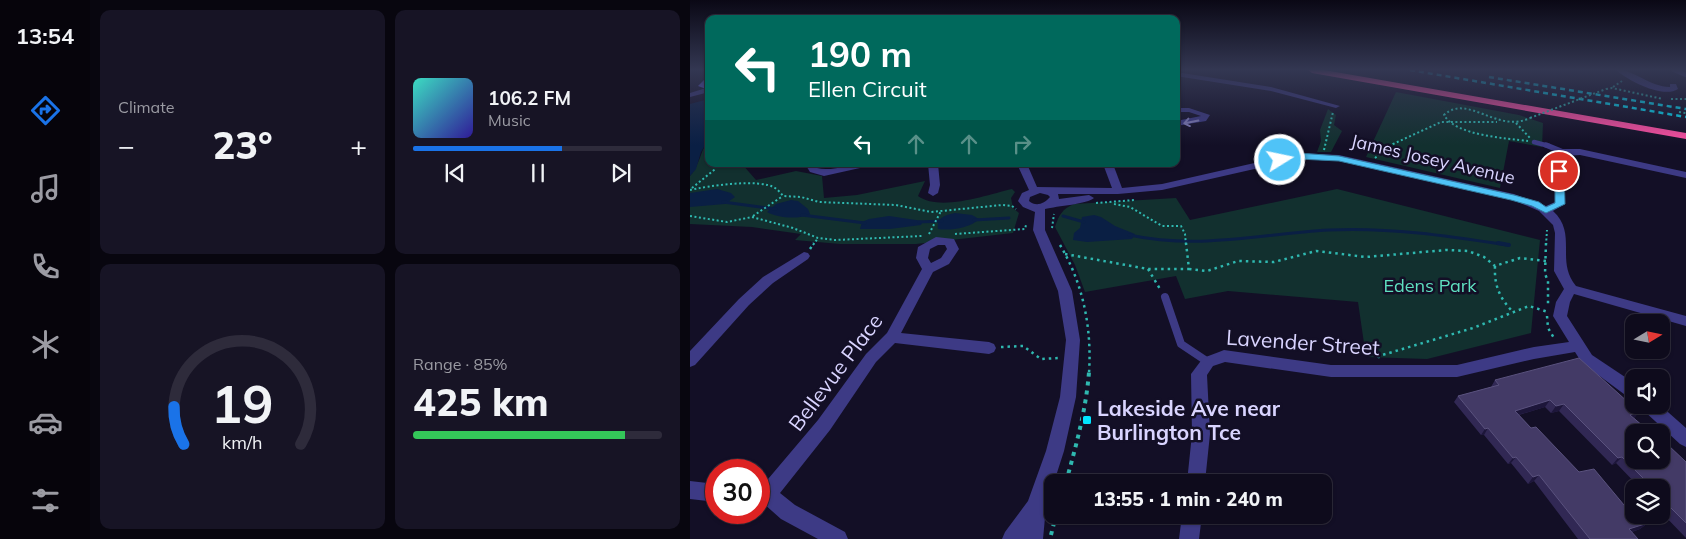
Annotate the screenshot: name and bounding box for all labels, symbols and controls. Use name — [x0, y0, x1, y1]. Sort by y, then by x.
text: 13:54 — [16, 22, 74, 50]
text: 190 m — [808, 32, 912, 76]
icon: left — [725, 35, 790, 100]
text: Ellen Circuit — [808, 75, 927, 103]
text: 106.2 FM — [488, 86, 571, 110]
icon: directions — [28, 93, 63, 128]
text: Climate — [118, 97, 174, 117]
text: Music — [488, 110, 531, 130]
one-way arrow — [1183, 118, 1199, 127]
text: 23° — [212, 121, 273, 169]
text: − — [118, 128, 135, 163]
text: + — [350, 128, 367, 163]
street label: James Josey Avenue — [1349, 129, 1517, 189]
icon: left — [849, 130, 877, 158]
icon: ahead — [902, 130, 930, 158]
icon: ahead — [955, 130, 983, 158]
icon: right — [1008, 130, 1036, 158]
position arrow — [1253, 133, 1305, 185]
pin — [1538, 150, 1580, 192]
icon: arrive — [1545, 157, 1573, 185]
icon: previous — [441, 159, 469, 187]
icon: pause — [524, 159, 552, 187]
icon: next — [607, 159, 635, 187]
icon: music — [28, 171, 63, 206]
icon: phone — [28, 249, 63, 284]
park label: Edens Park — [1383, 274, 1477, 297]
street label: Bellevue Place — [782, 308, 888, 436]
north arrow — [1625, 314, 1670, 359]
map controls — [1625, 314, 1670, 524]
street label: Lavender Street — [1225, 324, 1381, 360]
icon: climate — [28, 327, 63, 362]
text: Range · 85% — [413, 354, 508, 374]
button: sound — [1625, 369, 1670, 414]
text: 19 — [211, 371, 274, 436]
text: 425 km — [413, 378, 549, 426]
place label: Lakeside Ave near Burlington Tce — [1097, 395, 1281, 445]
icon: car — [28, 405, 63, 440]
marker: Lakeside Ave near Burlington Tce — [1081, 414, 1093, 426]
button: search — [1625, 424, 1670, 469]
text: km/h — [222, 431, 263, 453]
speed limit sign: 30 — [705, 459, 770, 524]
button: layers — [1625, 479, 1670, 524]
icon: filters — [28, 483, 63, 518]
text: 13:55 · 1 min · 240 m — [1093, 487, 1283, 511]

